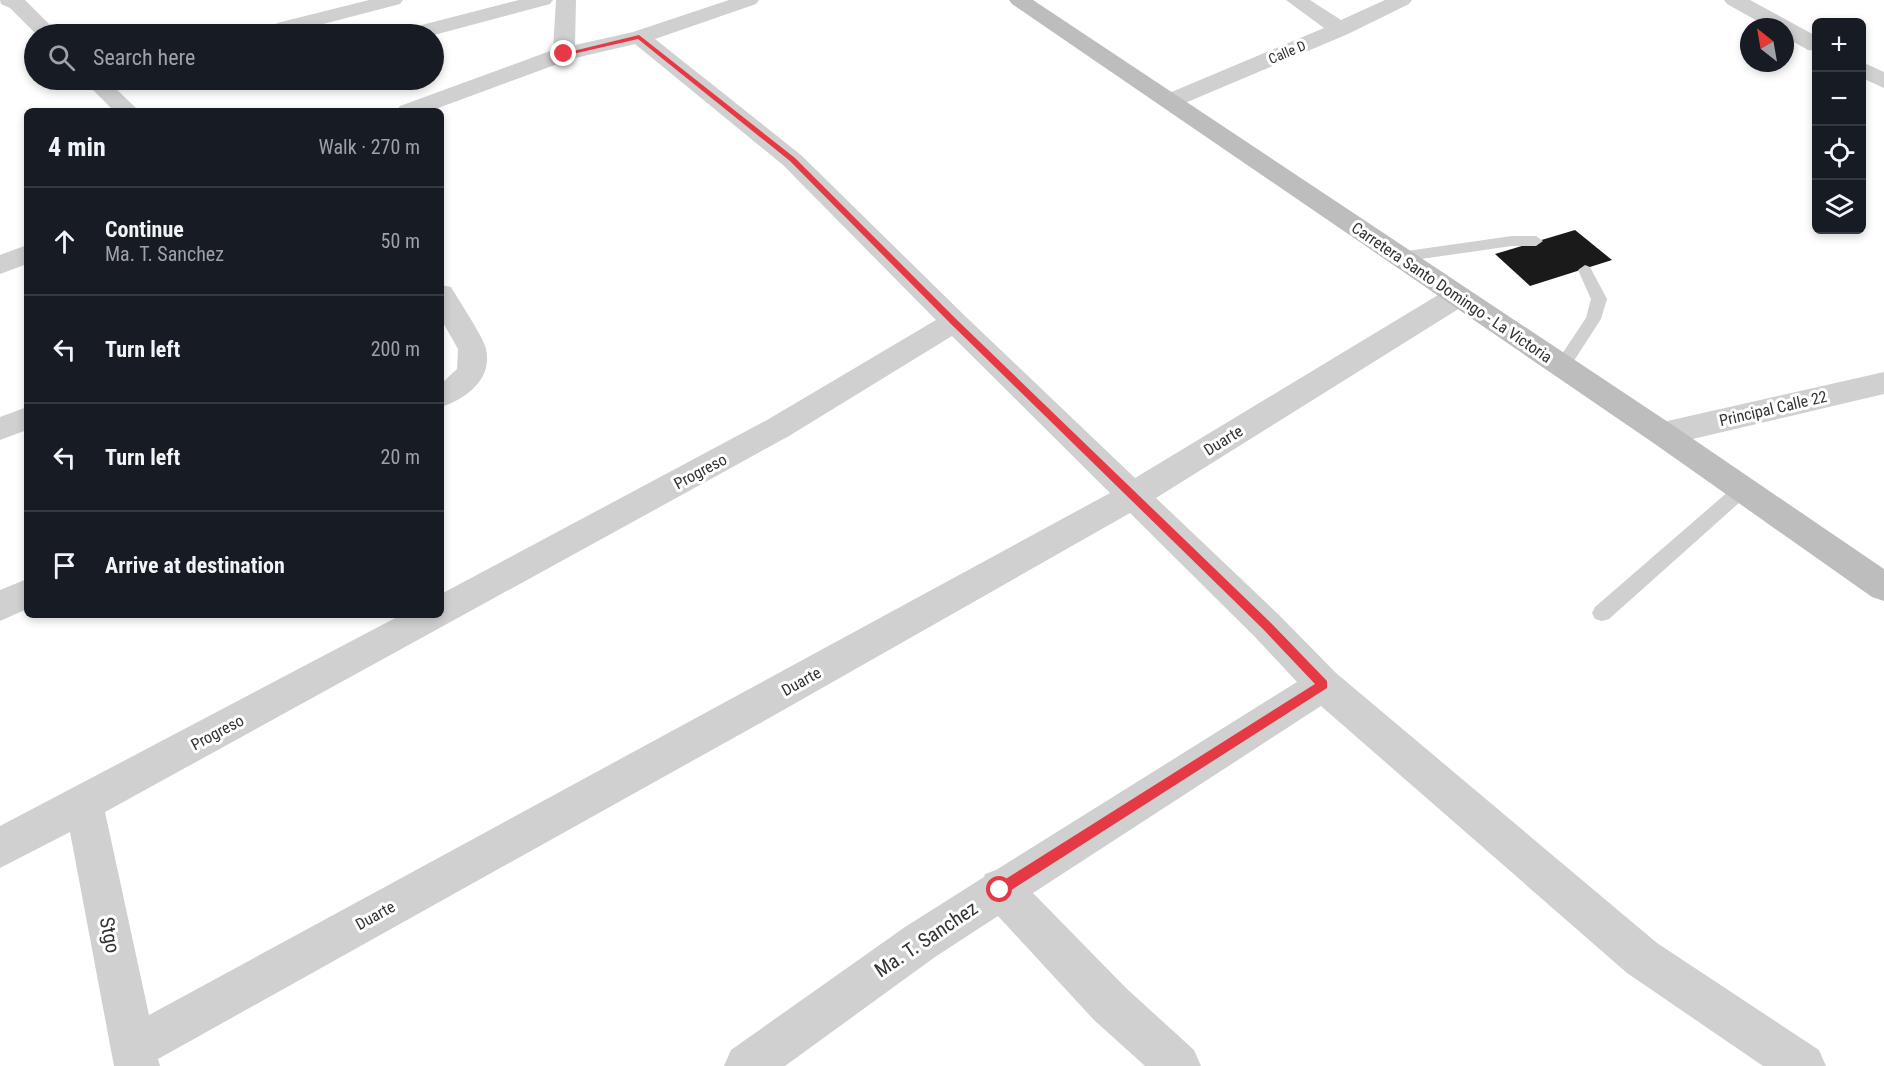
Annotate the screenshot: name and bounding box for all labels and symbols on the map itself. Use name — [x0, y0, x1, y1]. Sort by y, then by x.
north arrow — [1740, 18, 1794, 72]
street label: Calle D — [1266, 37, 1308, 67]
route end — [550, 40, 576, 66]
street label: Carretera Santo Domingo - La Victoria — [1348, 218, 1556, 367]
street label: Principal Calle 22 — [1717, 387, 1829, 430]
street label: Duarte — [1200, 421, 1246, 460]
street label: Progreso — [671, 450, 730, 493]
street label: Duarte — [778, 663, 824, 700]
street label: Progreso — [188, 711, 247, 754]
route start — [986, 876, 1012, 902]
street label: Ma. T. Sanchez — [870, 896, 982, 982]
street label: Duarte — [352, 897, 398, 934]
street label: Stgo — [94, 915, 126, 955]

